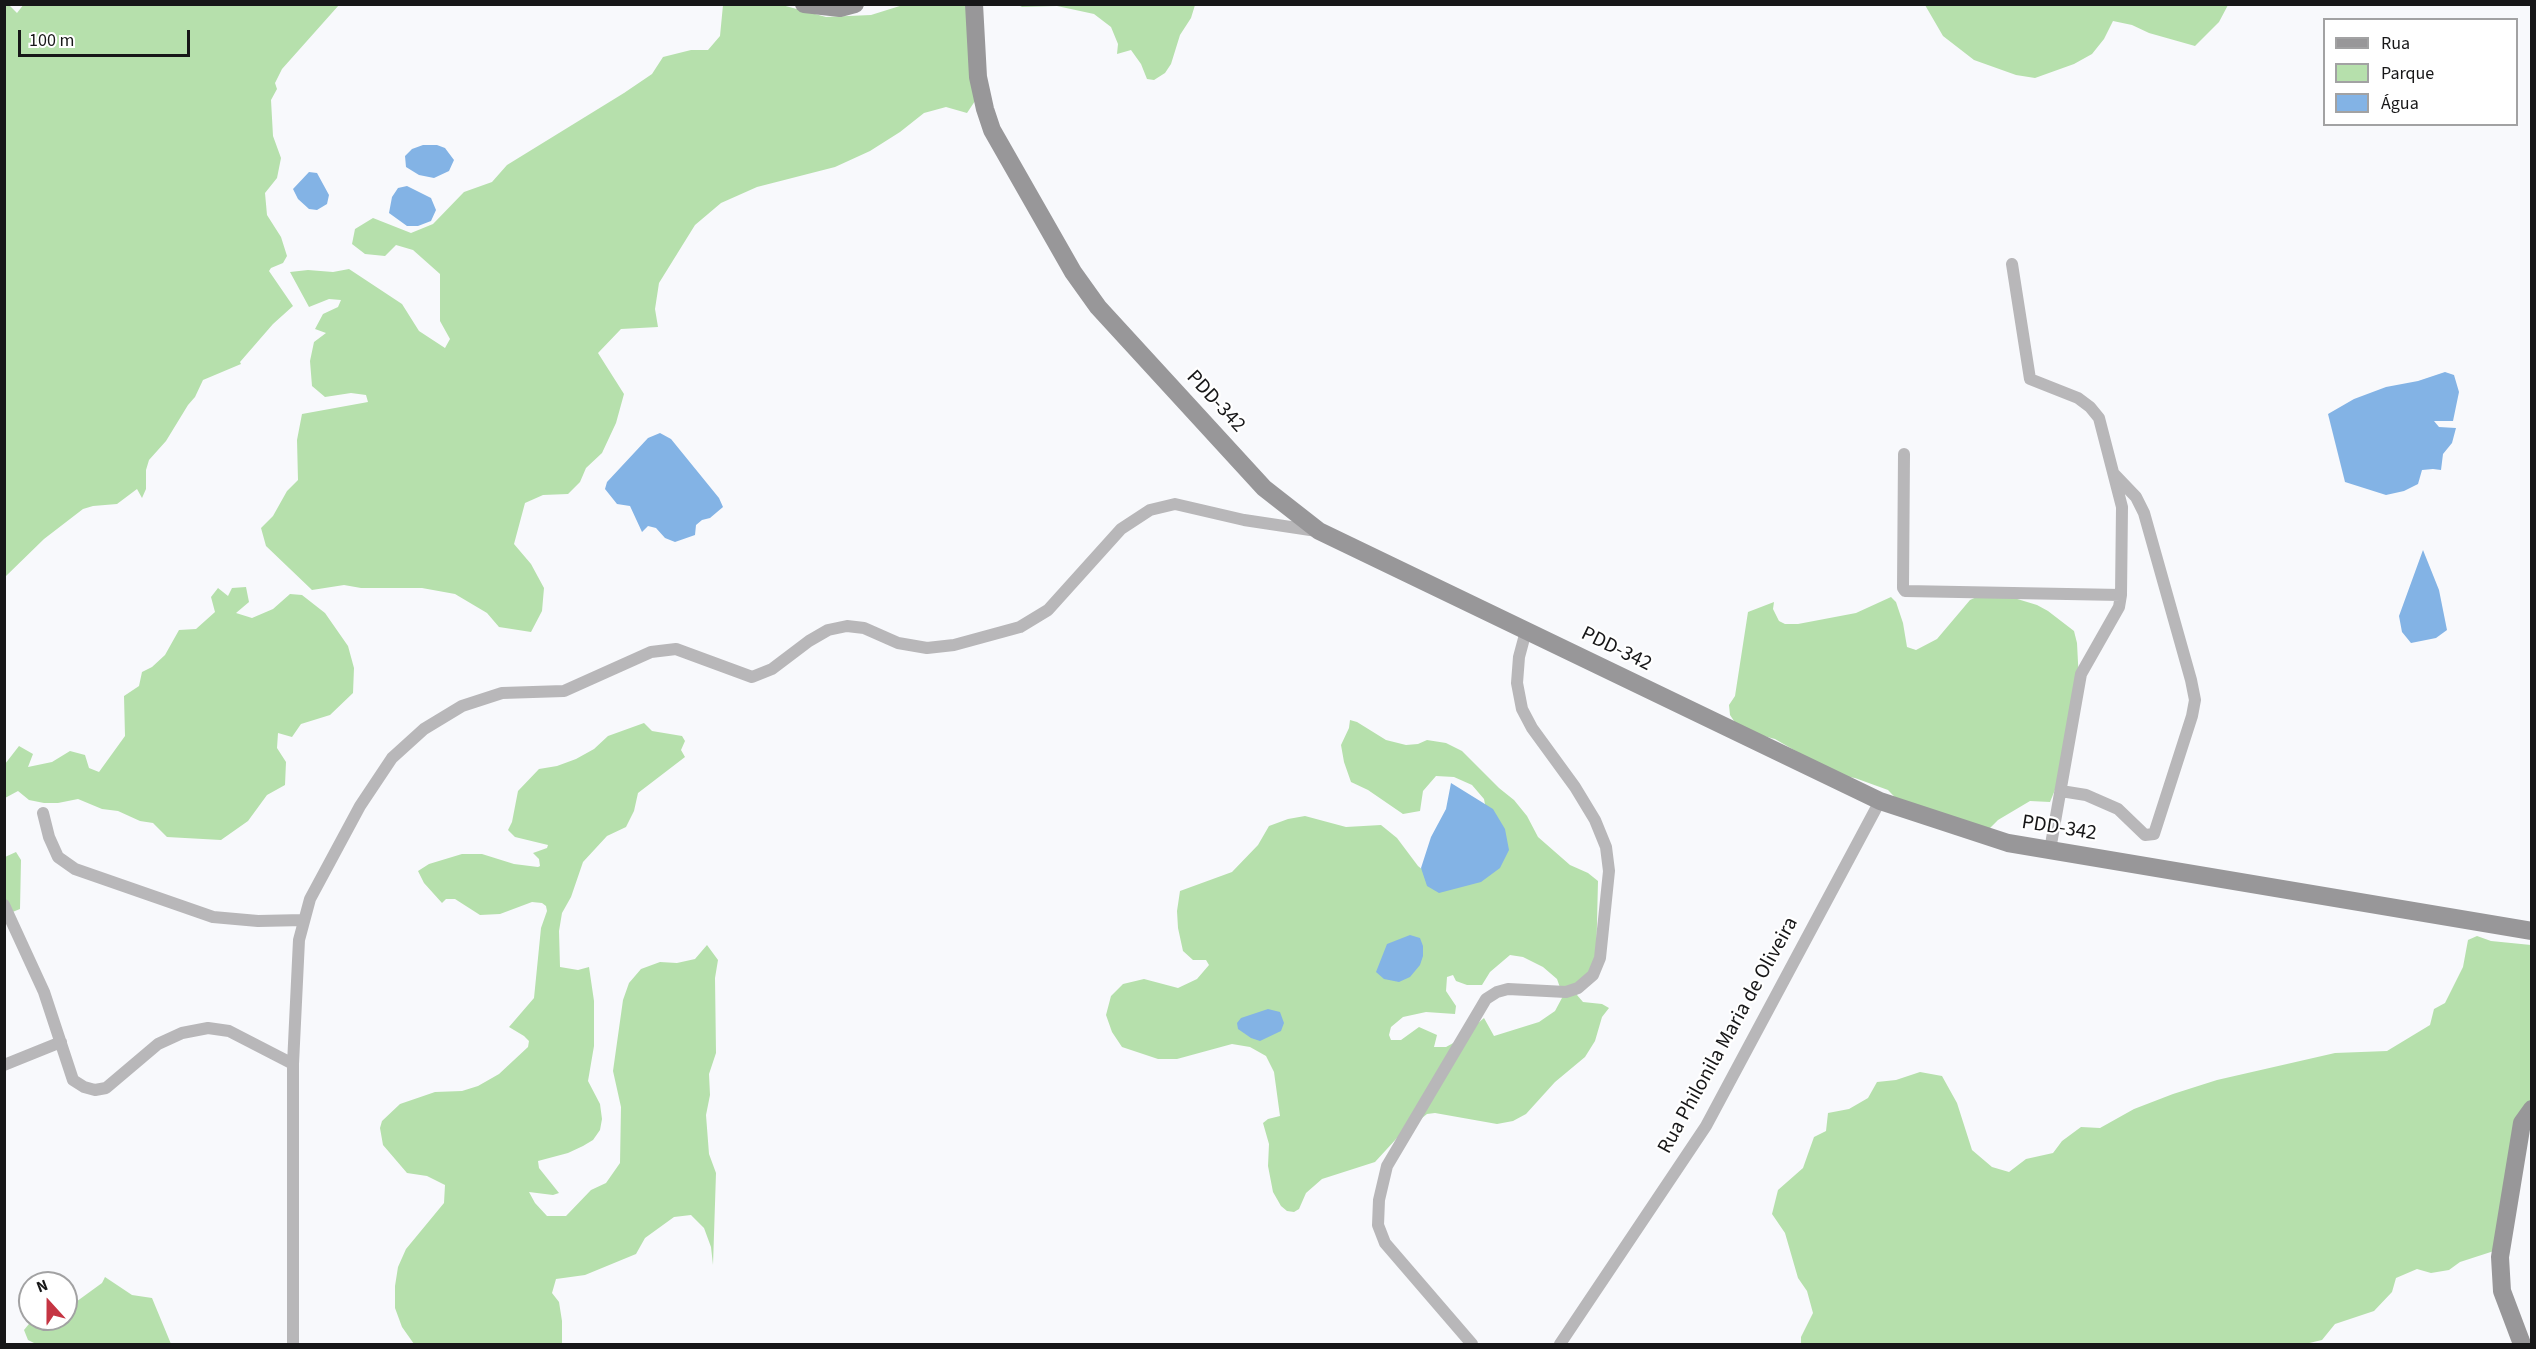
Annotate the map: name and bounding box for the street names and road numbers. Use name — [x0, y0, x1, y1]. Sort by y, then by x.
street label: PDD-342 — [1180, 366, 1250, 438]
street label: PDD-342 — [1577, 622, 1655, 678]
street label: PDD-342 — [2020, 811, 2098, 847]
street label: Rua Philonila Maria de Oliveira — [1653, 913, 1805, 1159]

